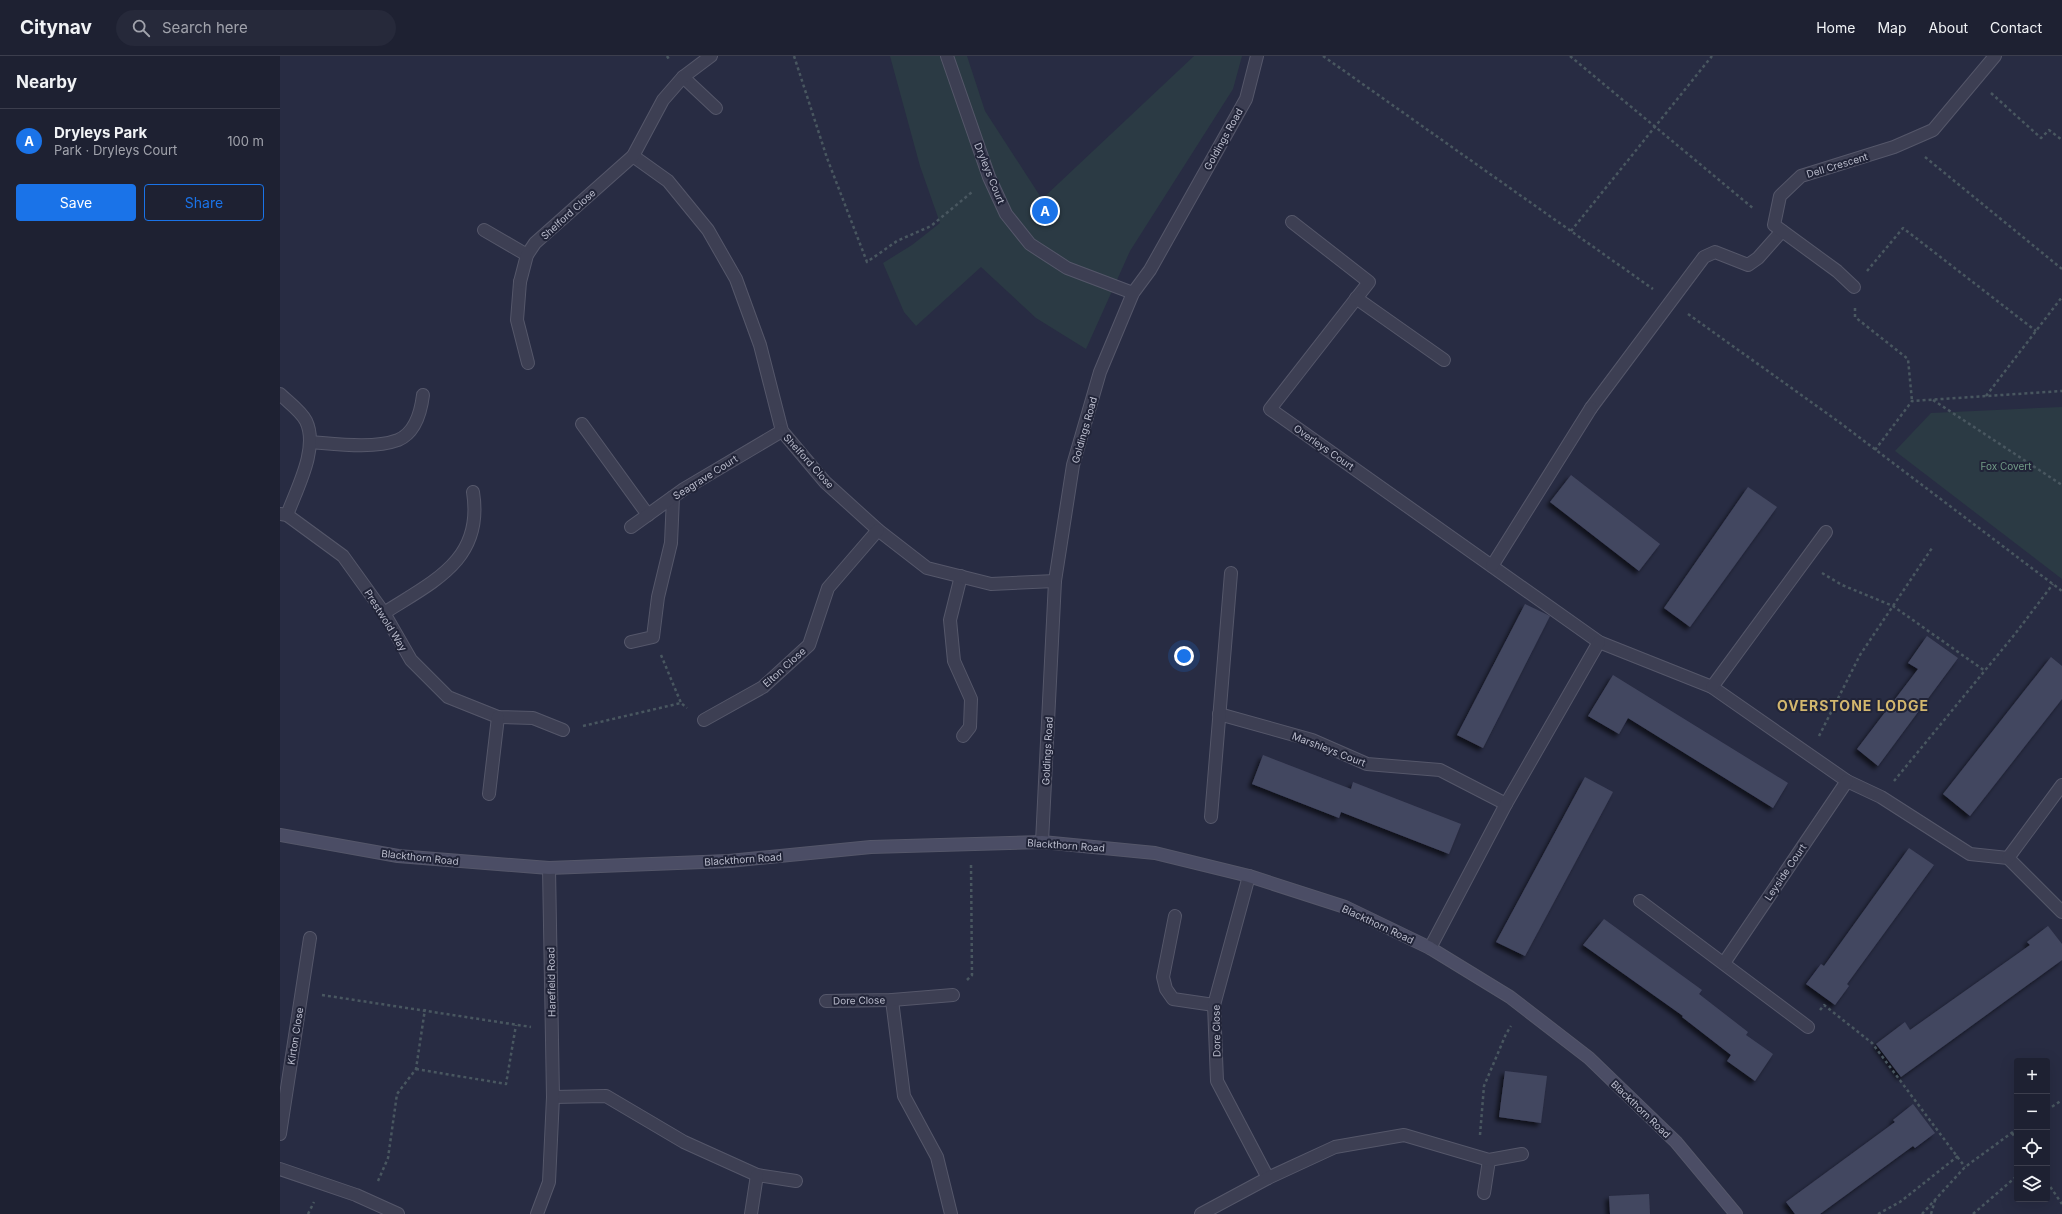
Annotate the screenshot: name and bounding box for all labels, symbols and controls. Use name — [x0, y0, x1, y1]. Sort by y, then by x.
search box — [116, 10, 396, 46]
text: Citynav — [20, 16, 92, 39]
icon: search — [130, 17, 152, 39]
text: Search here — [162, 18, 248, 37]
text: Home — [1816, 19, 1855, 36]
text: Map — [1877, 19, 1907, 36]
text: About — [1929, 19, 1968, 36]
text: Contact — [1990, 19, 2042, 36]
text: Nearby — [16, 72, 77, 92]
street label: Goldings Road — [1201, 106, 1245, 172]
text: Dryleys Park — [54, 123, 147, 142]
text: A — [24, 133, 34, 149]
text: 100 m — [227, 133, 264, 149]
street label: Dryleys Court — [972, 141, 1008, 206]
text: Park · Dryleys Court — [54, 142, 177, 158]
street label: Dell Crescent — [1805, 150, 1870, 180]
button: Save — [16, 184, 136, 221]
button: Share — [144, 184, 264, 221]
street label: Shelford Close — [538, 186, 598, 242]
pin: A — [1032, 196, 1058, 226]
street label: Goldings Road — [1069, 395, 1099, 465]
street label: Overleys Court — [1291, 422, 1357, 473]
street label: Shelford Close — [781, 431, 837, 491]
street label: Seagrave Court — [671, 452, 740, 502]
park label: Fox Covert — [1980, 460, 2032, 472]
street label: Prestwold Way — [362, 587, 410, 653]
street label: Elton Close — [760, 645, 808, 689]
your location — [1174, 646, 1194, 666]
district label: OVERSTONE LODGE — [1777, 697, 1929, 714]
street label: Goldings Road — [1039, 716, 1055, 786]
street label: Marshleys Court — [1291, 729, 1368, 769]
street label: Blackthorn Road — [1027, 836, 1105, 854]
street label: Leyside Court — [1762, 841, 1809, 903]
street label: Blackthorn Road — [381, 847, 459, 867]
street label: Blackthorn Road — [704, 850, 782, 868]
street label: Blackthorn Road — [1340, 902, 1416, 946]
street label: Harefield Road — [544, 947, 558, 1017]
street label: Dore Close — [833, 994, 885, 1006]
street label: Dore Close — [1210, 1005, 1222, 1057]
street label: Kirton Close — [285, 1006, 305, 1066]
map controls — [2014, 1058, 2050, 1202]
button: + — [2014, 1058, 2050, 1094]
street label: Blackthorn Road — [1609, 1078, 1673, 1140]
button: − — [2014, 1094, 2050, 1130]
button: locate — [2014, 1130, 2050, 1166]
button: layers — [2014, 1166, 2050, 1202]

